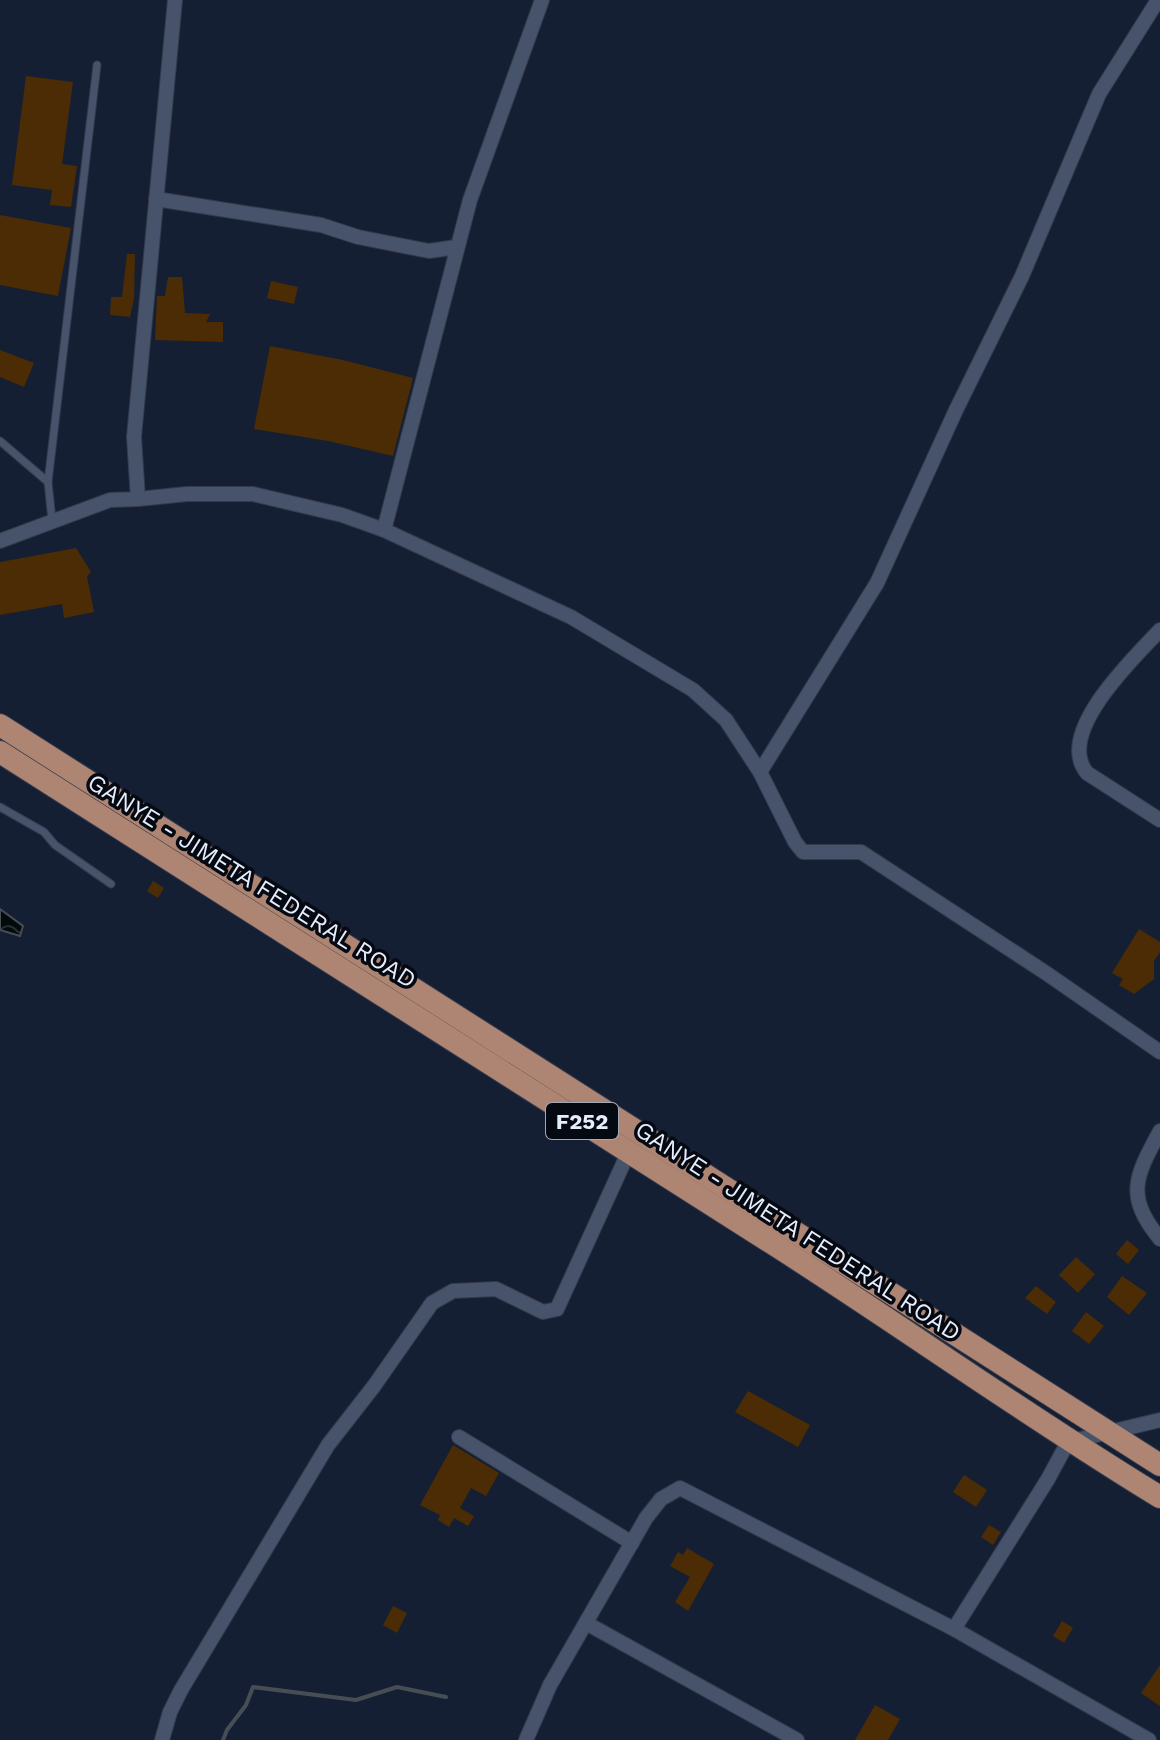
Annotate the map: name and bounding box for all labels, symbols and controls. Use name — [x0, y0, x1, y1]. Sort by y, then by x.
street label: GANYE - JIMETA FEDERAL ROAD — [83, 768, 421, 994]
road number: F252 — [546, 1103, 618, 1139]
street label: GANYE - JIMETA FEDERAL ROAD — [630, 1115, 966, 1347]

